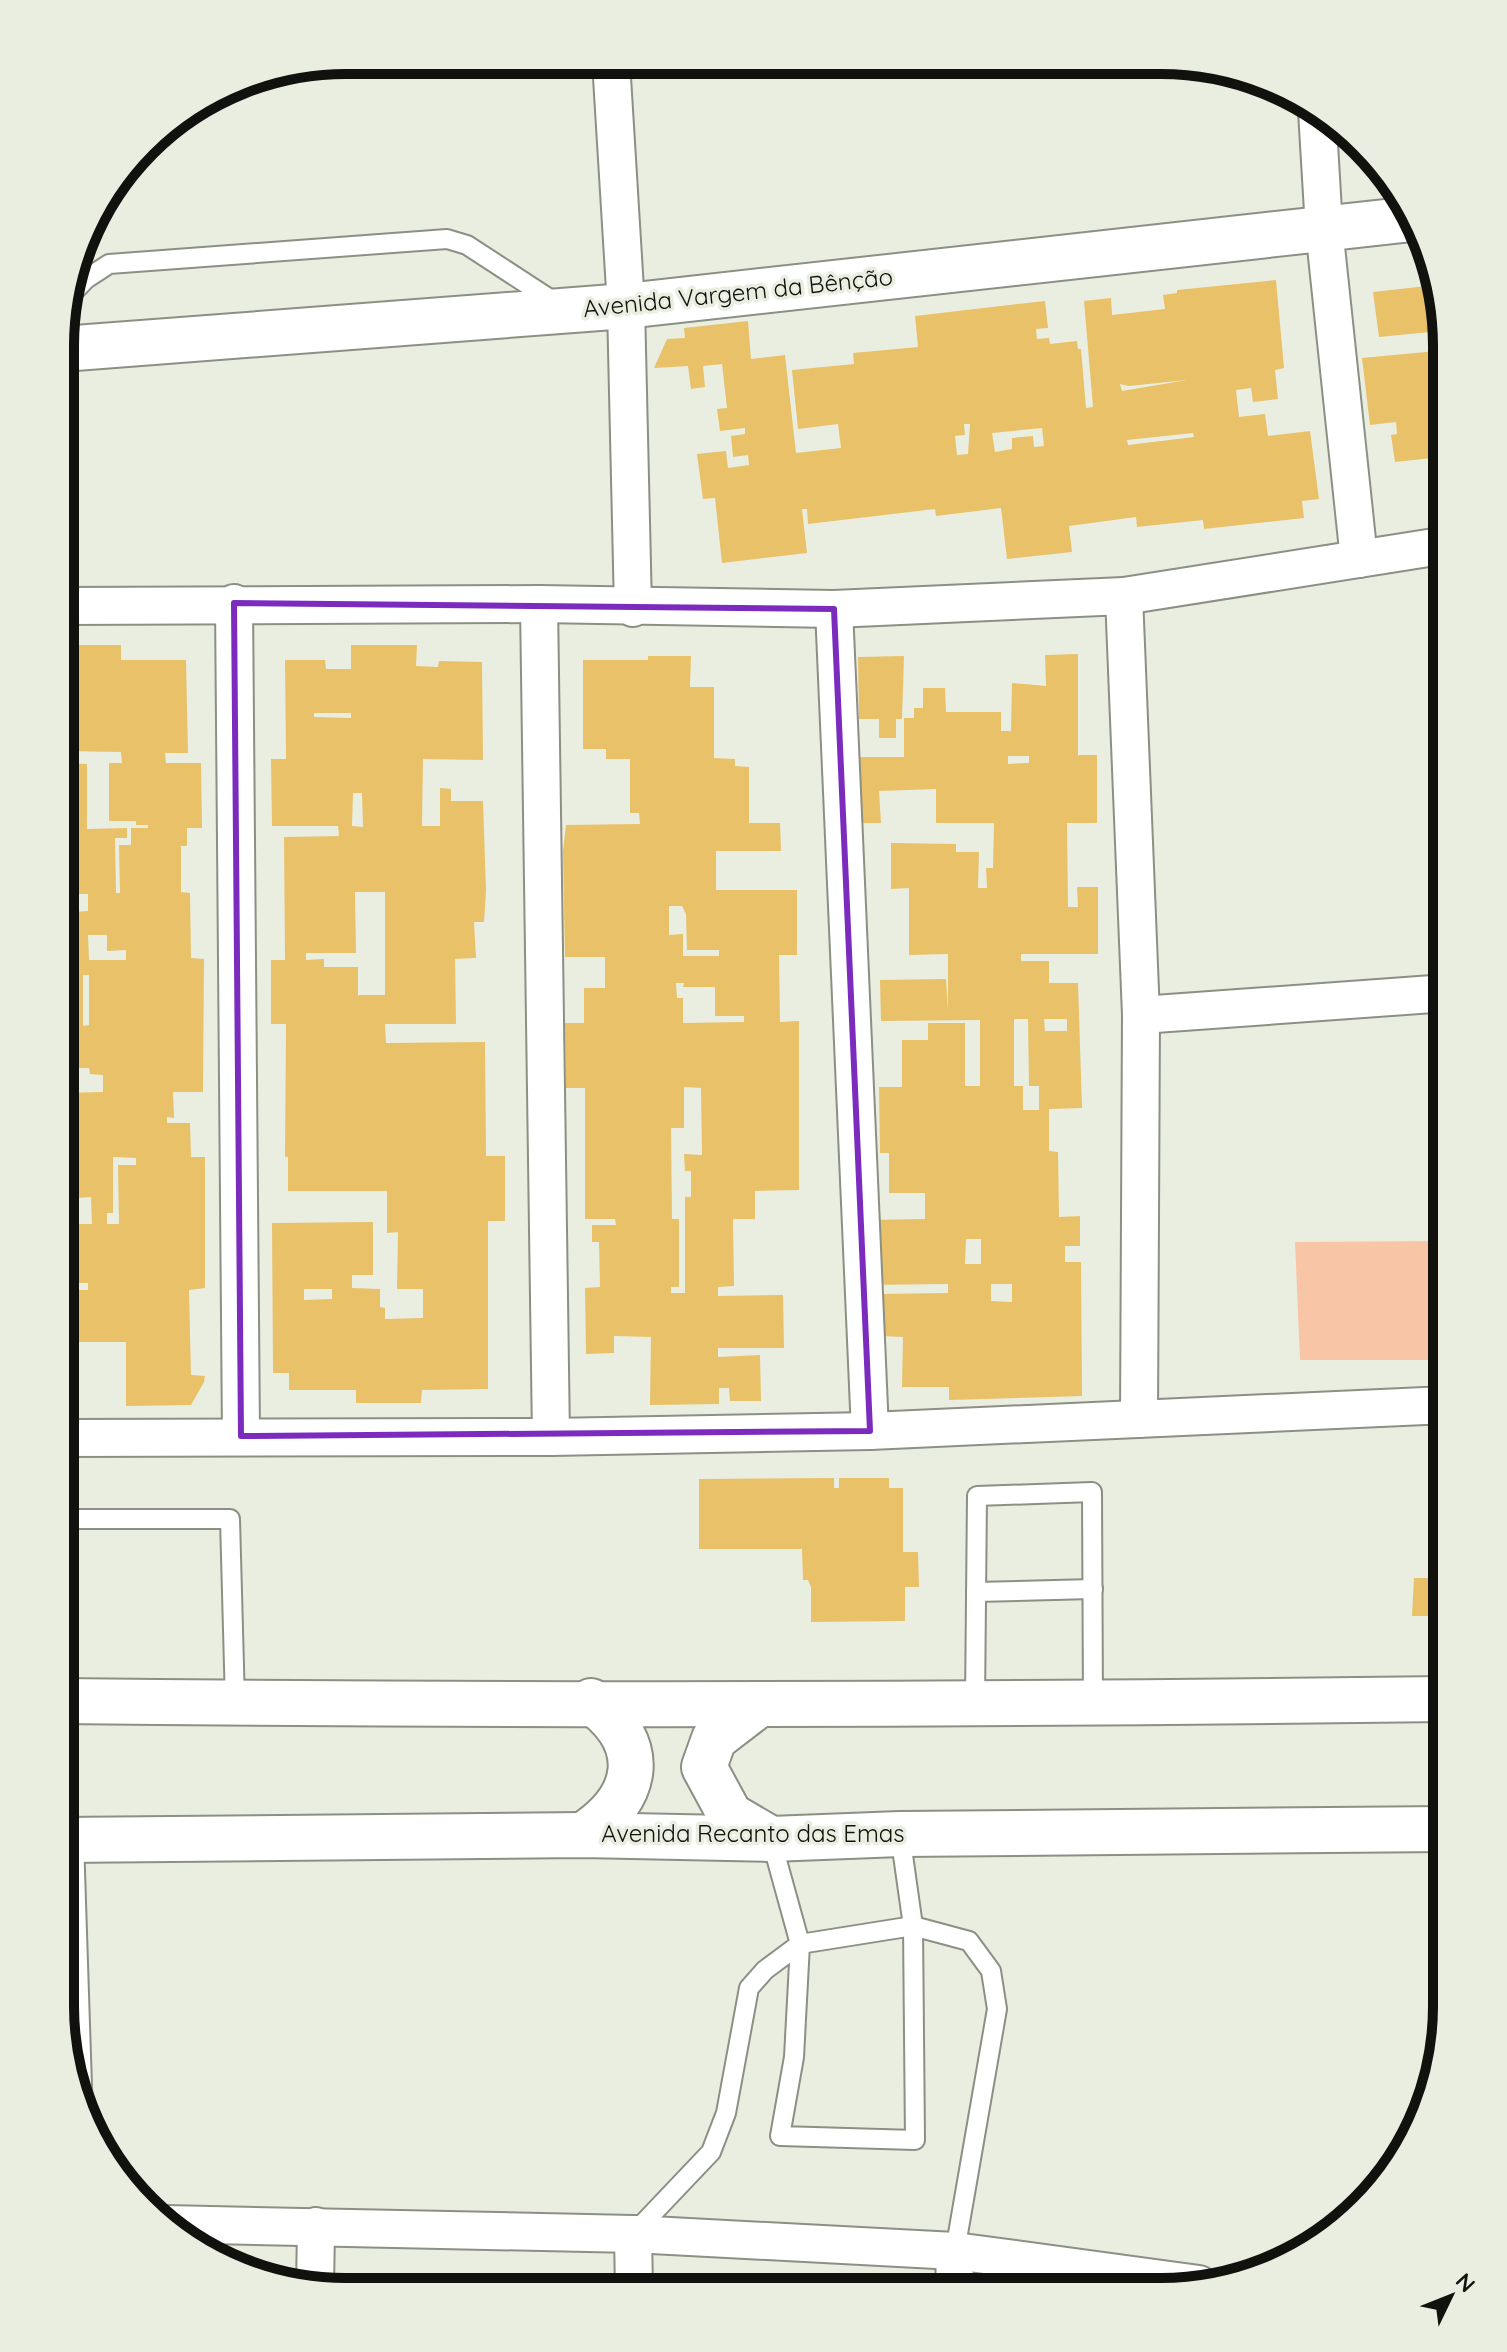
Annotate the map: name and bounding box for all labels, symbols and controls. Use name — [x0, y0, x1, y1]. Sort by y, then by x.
street label: Avenida Vargem da Bênção — [582, 261, 894, 323]
street label: Avenida Recanto das Emas — [601, 1818, 905, 1848]
north arrow — [1411, 2256, 1491, 2336]
text: N — [1450, 2267, 1481, 2298]

